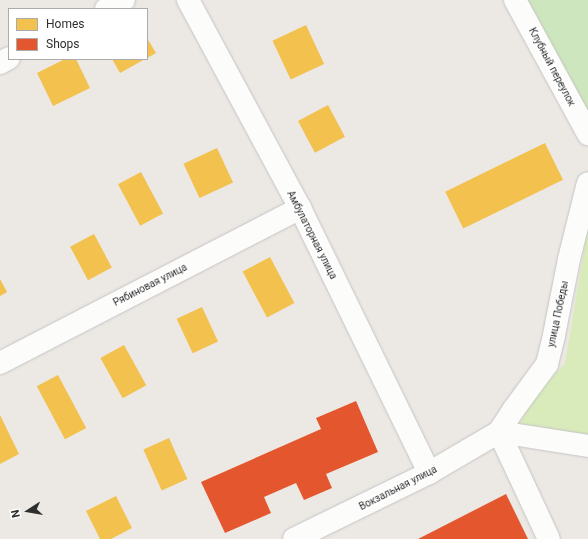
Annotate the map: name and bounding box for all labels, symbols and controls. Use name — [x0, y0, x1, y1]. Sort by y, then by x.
legend — [8, 8, 148, 60]
text: Homes — [46, 17, 84, 31]
street label: Клубный переулок — [526, 26, 578, 108]
text: Shops — [46, 37, 80, 51]
street label: Амбулаторная улица — [284, 189, 340, 281]
street label: Рябиновая улица — [111, 261, 189, 309]
street label: улица Победы — [545, 280, 571, 348]
street label: Вокзальная улица — [357, 463, 439, 513]
north arrow — [8, 491, 48, 531]
text: N — [9, 508, 23, 519]

